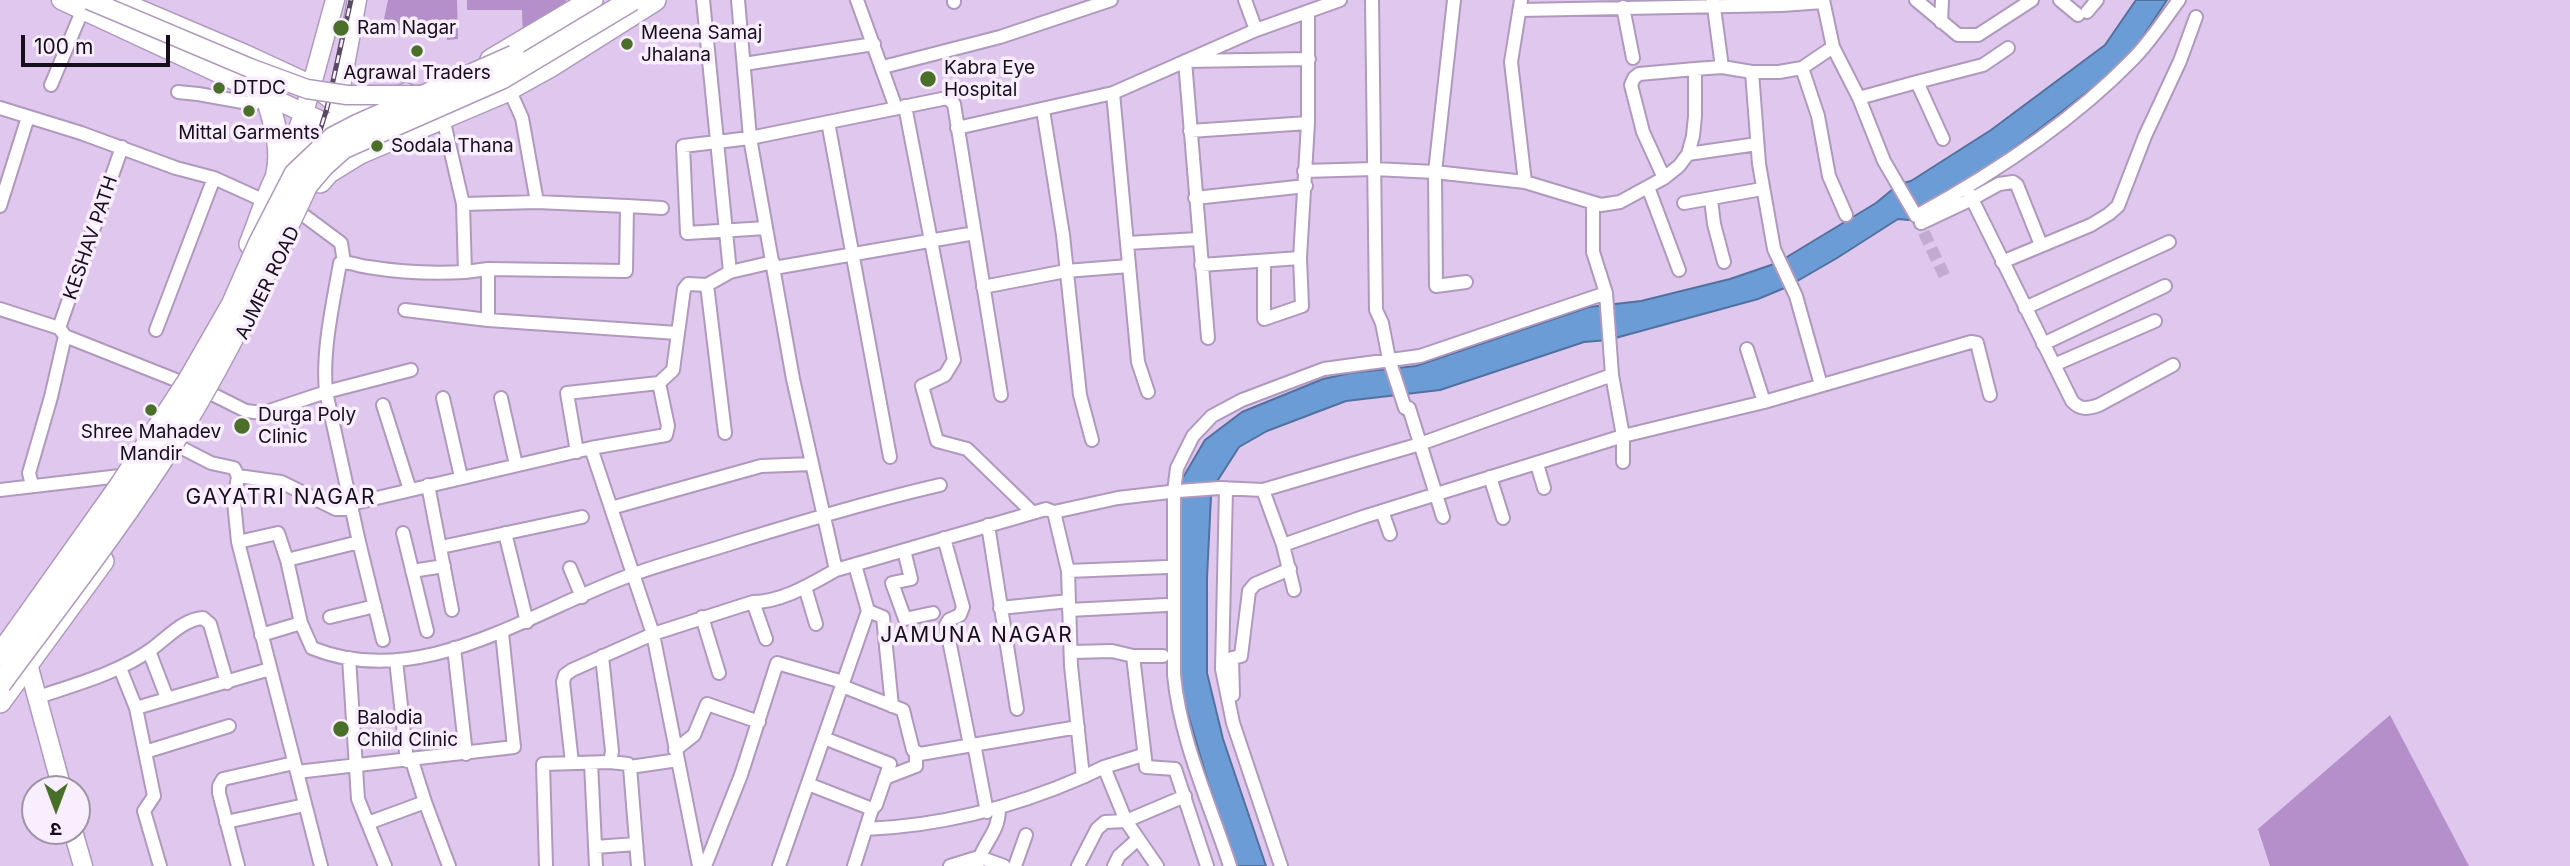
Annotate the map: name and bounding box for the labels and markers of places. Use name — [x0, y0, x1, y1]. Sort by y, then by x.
place label: Ram Nagar — [357, 17, 456, 39]
marker: Ram Nagar — [331, 18, 351, 38]
place label: Meena Samaj Jhalana — [641, 22, 762, 66]
marker: Meena Samaj Jhalana — [619, 36, 635, 52]
marker: Agrawal Traders — [409, 43, 425, 59]
place label: Kabra Eye Hospital — [944, 57, 1035, 101]
place label: Agrawal Traders — [343, 62, 491, 84]
marker: Kabra Eye Hospital — [918, 69, 938, 89]
place label: DTDC — [233, 77, 286, 99]
marker: DTDC — [211, 80, 227, 96]
marker: Mittal Garments — [241, 103, 257, 119]
place label: Mittal Garments — [178, 122, 320, 144]
place label: Sodala Thana — [391, 135, 514, 157]
marker: Sodala Thana — [369, 138, 385, 154]
marker: Shree Mahadev Mandir — [143, 402, 159, 418]
place label: Durga Poly Clinic — [258, 404, 356, 448]
marker: Durga Poly Clinic — [232, 416, 252, 436]
place label: Shree Mahadev Mandir — [81, 421, 221, 465]
place label: Balodia Child Clinic — [357, 707, 458, 751]
marker: Balodia Child Clinic — [331, 719, 351, 739]

